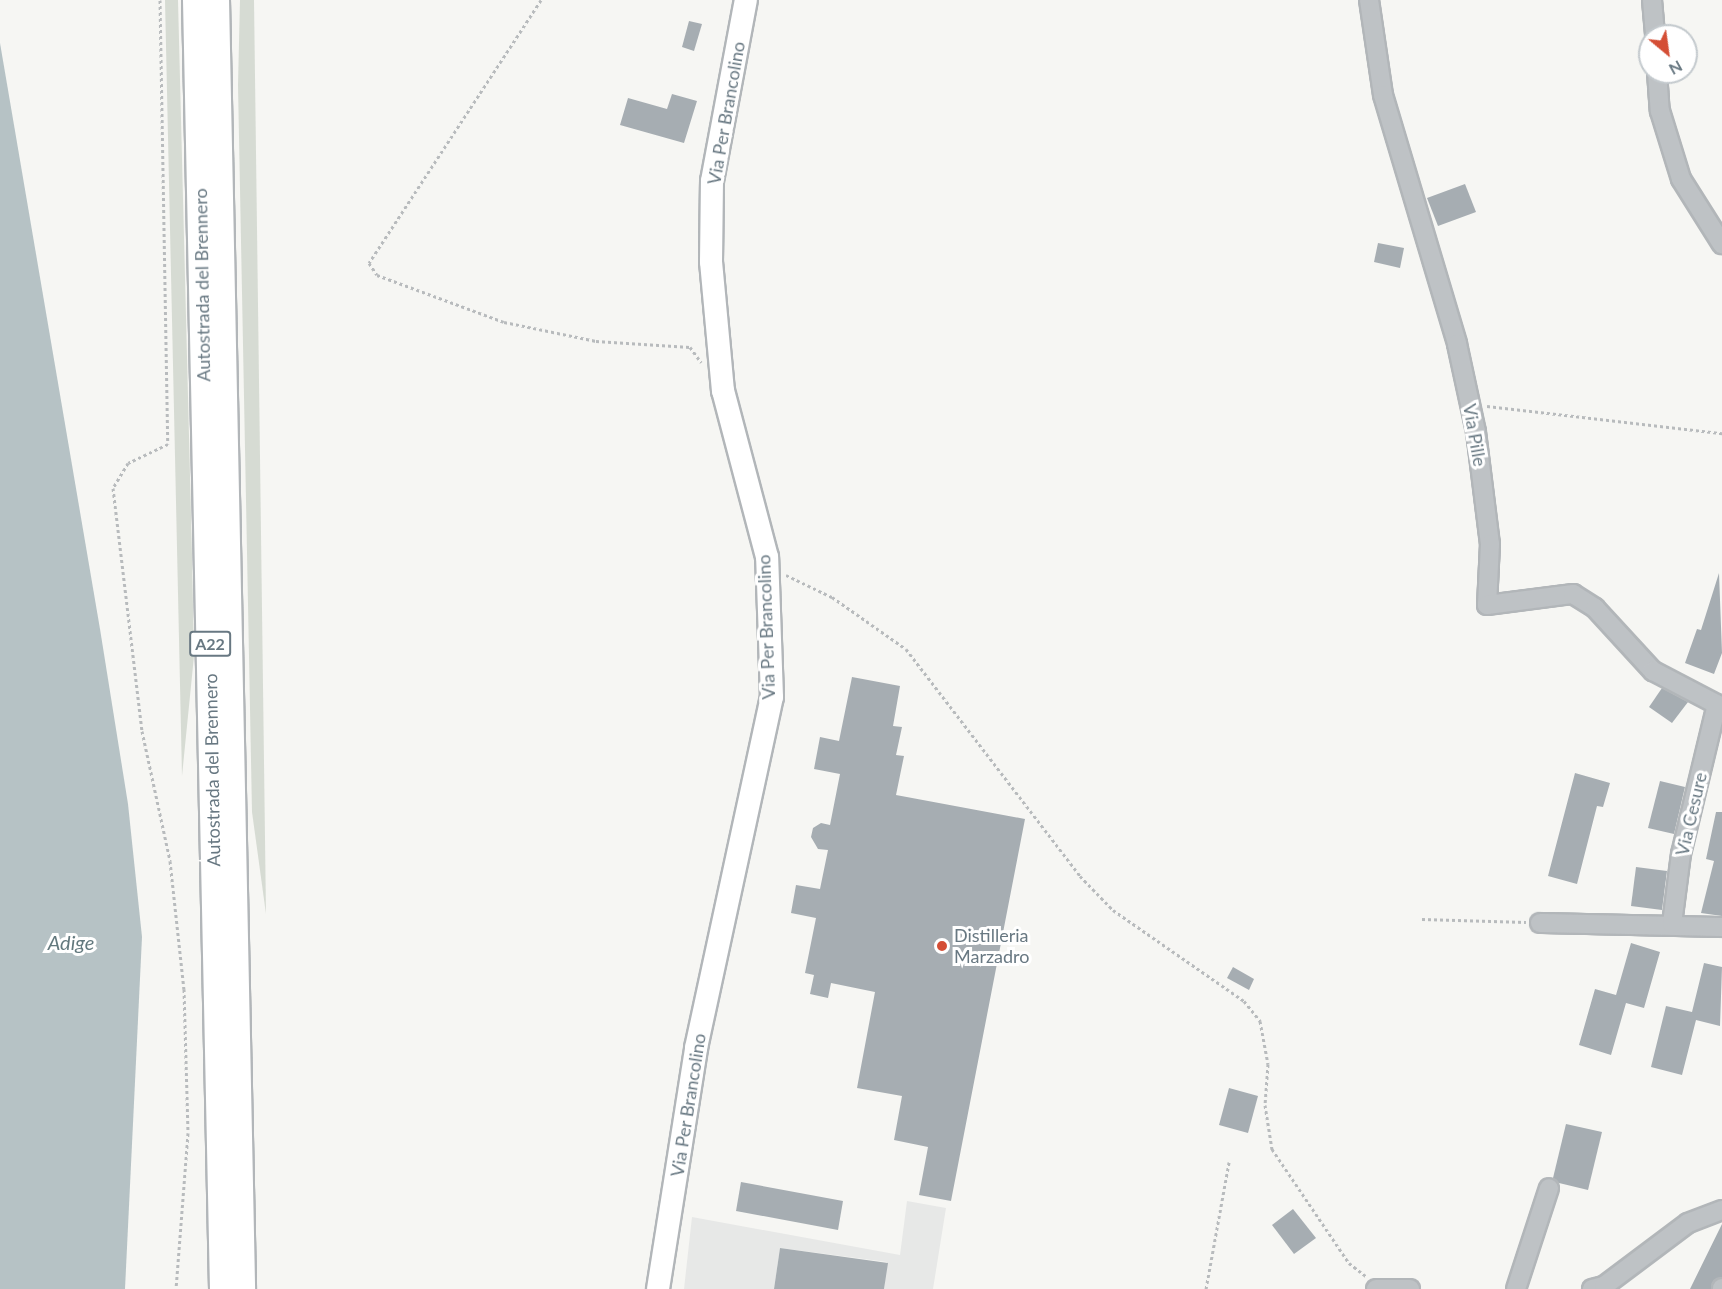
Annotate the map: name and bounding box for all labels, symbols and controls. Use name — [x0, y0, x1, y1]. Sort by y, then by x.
north arrow — [1638, 24, 1698, 84]
street label: Via Per Brancolino — [703, 40, 749, 186]
text: N — [1666, 57, 1686, 80]
street label: Autostrada del Brennero — [190, 188, 214, 382]
street label: Via Pille — [1459, 402, 1491, 468]
street label: Via Per Brancolino — [753, 554, 779, 700]
road number: A22 — [189, 631, 231, 657]
street label: Autostrada del Brennero — [200, 673, 224, 867]
street label: Via Cesure — [1671, 770, 1711, 858]
place label: Distilleria Marzadro — [954, 925, 1029, 968]
water label: Adige — [48, 930, 94, 954]
marker: Distilleria Marzadro — [935, 939, 949, 953]
street label: Via Per Brancolino — [666, 1032, 710, 1178]

